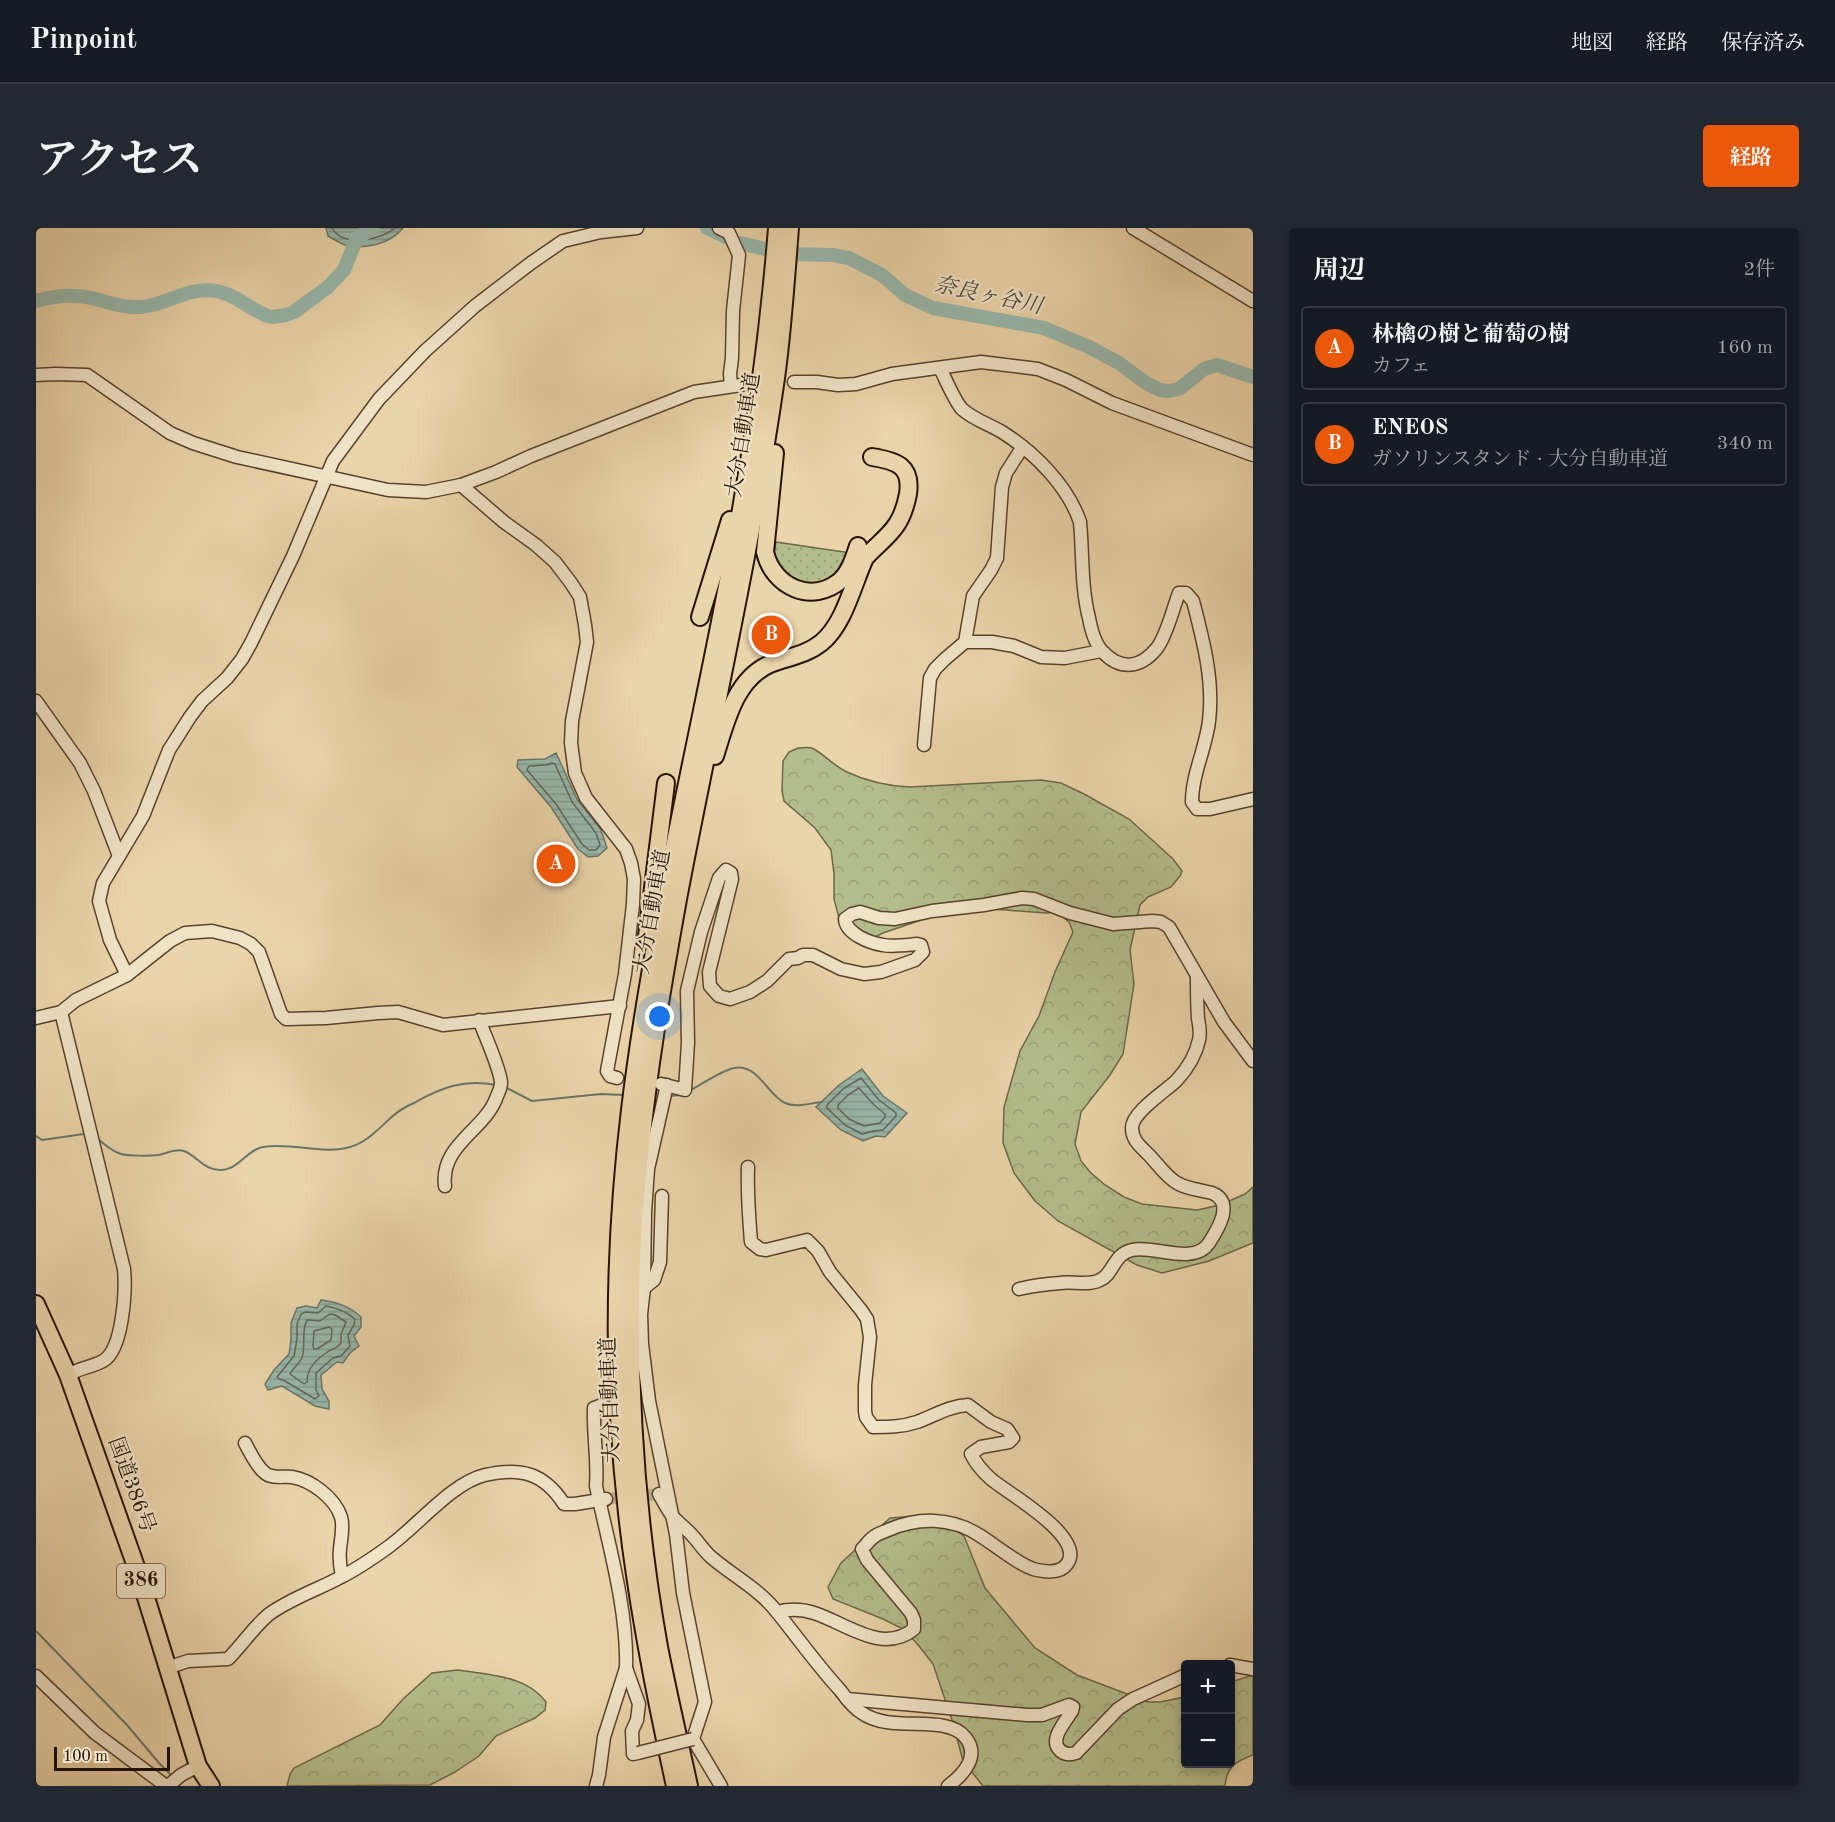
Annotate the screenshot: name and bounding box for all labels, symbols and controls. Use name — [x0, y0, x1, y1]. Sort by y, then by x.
text: Pinpoint — [30, 27, 137, 55]
text: 地図 — [1571, 33, 1613, 54]
text: 経路 — [1646, 33, 1688, 54]
text: 保存済み — [1721, 33, 1805, 54]
button: 経路 — [1703, 125, 1799, 187]
text: アクセス — [36, 141, 203, 183]
text: 周辺 — [1313, 258, 1365, 284]
text: 2件 — [1743, 260, 1775, 280]
water label: 奈良ヶ谷川 — [932, 272, 1046, 319]
text: 林檎の樹と葡萄の樹 — [1372, 324, 1570, 346]
text: A — [1327, 338, 1342, 358]
text: 160 m — [1717, 338, 1773, 358]
text: カフェ — [1372, 357, 1431, 377]
street label: 大分自動車道 — [722, 371, 764, 499]
text: ENEOS — [1372, 417, 1448, 439]
text: B — [1327, 434, 1342, 454]
text: 340 m — [1717, 434, 1773, 454]
text: ガソリンスタンド · 大分自動車道 — [1372, 450, 1668, 470]
pin: B — [752, 612, 790, 658]
pin: A — [536, 842, 576, 886]
street label: 大分自動車道 — [630, 848, 674, 976]
your location — [645, 1002, 674, 1031]
street label: 大分自動車道 — [596, 1337, 624, 1463]
street label: 国道386号 — [104, 1434, 160, 1535]
road number: 386 — [117, 1564, 165, 1598]
map controls — [1181, 1660, 1235, 1768]
button: + — [1181, 1660, 1235, 1714]
button: − — [1181, 1714, 1235, 1768]
scale bar — [54, 1744, 170, 1772]
text: 100 m — [63, 1749, 108, 1765]

